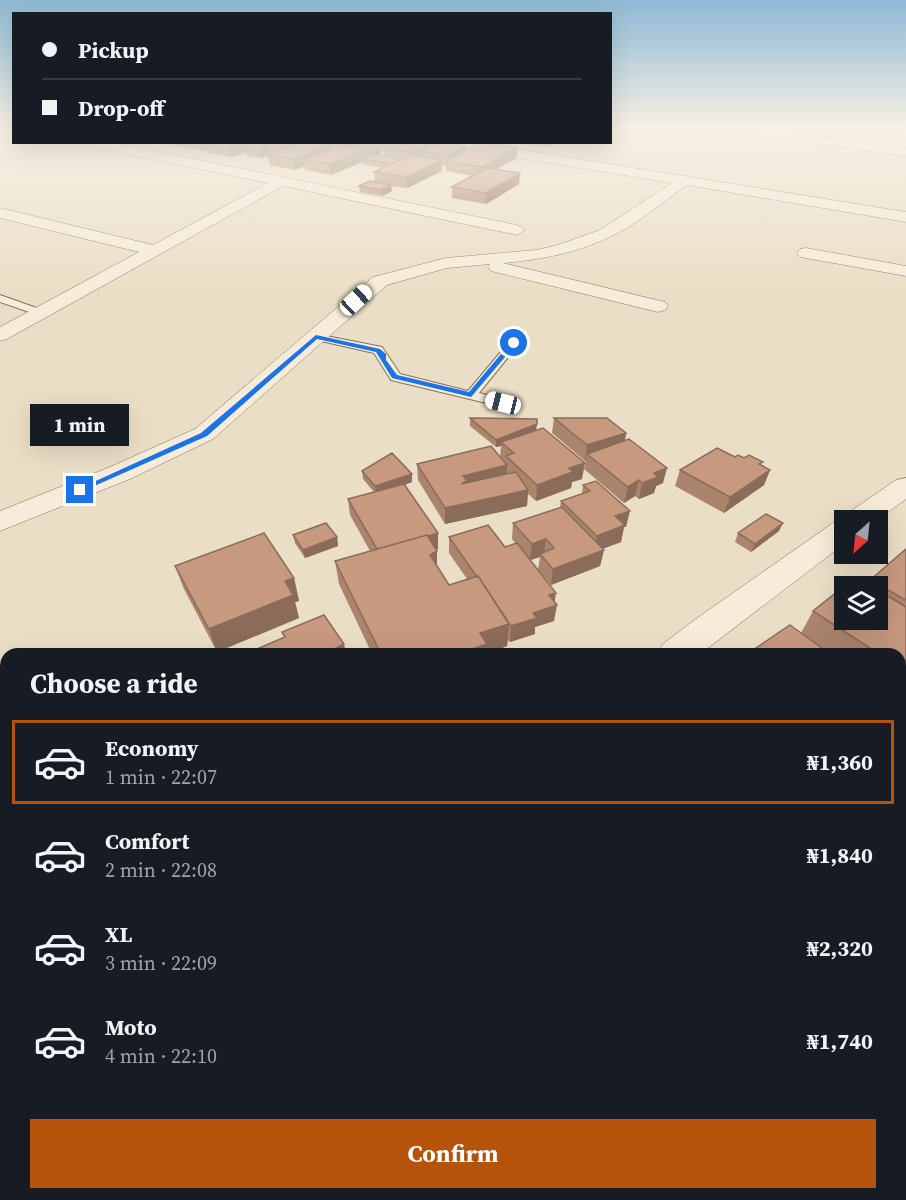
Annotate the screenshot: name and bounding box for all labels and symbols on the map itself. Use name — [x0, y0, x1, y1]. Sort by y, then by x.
car — [337, 281, 375, 319]
route start — [500, 329, 527, 356]
car — [483, 390, 523, 416]
callout: 1 min — [31, 403, 130, 445]
route end — [66, 476, 93, 503]
north arrow — [834, 510, 888, 564]

